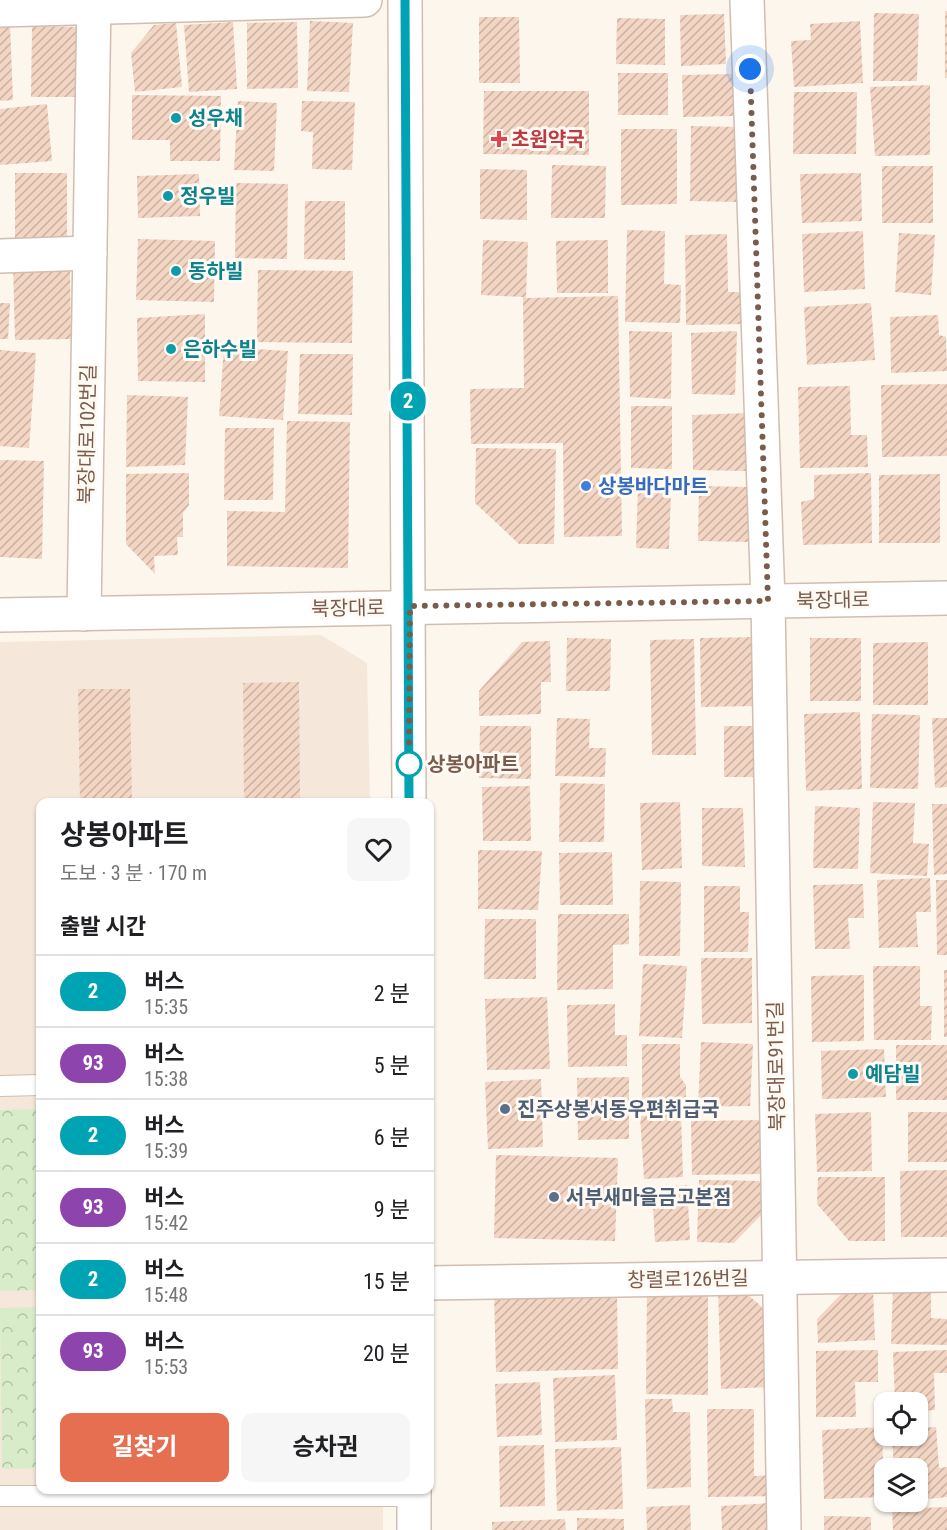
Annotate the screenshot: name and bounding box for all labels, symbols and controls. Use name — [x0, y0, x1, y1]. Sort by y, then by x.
your location — [735, 54, 765, 84]
place label: 성우채 — [188, 106, 243, 130]
marker: 성우채 — [169, 111, 183, 125]
place label: 초원약국 — [511, 127, 585, 151]
marker: 초원약국 — [492, 132, 506, 146]
place label: 정우빌 — [180, 184, 235, 208]
marker: 정우빌 — [161, 189, 175, 203]
place label: 동하빌 — [188, 259, 243, 283]
marker: 동하빌 — [169, 264, 183, 278]
place label: 은하수빌 — [183, 337, 257, 361]
marker: 은하수빌 — [164, 342, 178, 356]
street label: 북장대로102번길 — [74, 364, 100, 504]
line badge: 2 — [388, 382, 428, 420]
text: 2 — [403, 389, 413, 413]
place label: 상봉바다마트 — [598, 474, 708, 498]
marker: 상봉바다마트 — [579, 479, 593, 493]
street label: 북장대로 — [796, 587, 870, 613]
street label: 북장대로 — [311, 595, 385, 621]
marker: 상봉아파트 — [396, 751, 422, 777]
place label: 상봉아파트 — [427, 752, 519, 776]
text: 상봉아파트 — [60, 818, 189, 851]
button: heart — [347, 818, 410, 881]
text: 도보 · 3 분 · 170 m — [60, 861, 207, 885]
text: 출발 시간 — [60, 914, 146, 939]
text: 버스 — [144, 969, 184, 994]
text: 2 — [88, 979, 98, 1003]
text: 2 분 — [374, 981, 410, 1006]
text: 15:35 — [144, 995, 188, 1019]
street label: 북장대로91번길 — [763, 1001, 789, 1131]
text: 버스 — [144, 1041, 184, 1066]
text: 93 — [82, 1051, 104, 1075]
text: 5 분 — [374, 1053, 410, 1078]
place label: 예담빌 — [865, 1062, 920, 1086]
text: 15:38 — [144, 1067, 188, 1091]
marker: 예담빌 — [846, 1067, 860, 1081]
place label: 진주상봉서동우편취급국 — [517, 1097, 719, 1121]
marker: 진주상봉서동우편취급국 — [498, 1102, 512, 1116]
text: 버스 — [144, 1113, 184, 1138]
text: 2 — [88, 1123, 98, 1147]
text: 6 분 — [374, 1125, 410, 1150]
text: 15:39 — [144, 1139, 188, 1163]
text: 버스 — [144, 1185, 184, 1210]
place label: 서부새마을금고본점 — [566, 1185, 732, 1209]
marker: 서부새마을금고본점 — [547, 1190, 561, 1204]
text: 93 — [82, 1195, 104, 1219]
text: 9 분 — [374, 1197, 410, 1222]
text: 15:42 — [144, 1211, 188, 1235]
text: 버스 — [144, 1257, 184, 1282]
street label: 창렬로126번길 — [627, 1266, 749, 1292]
text: 2 — [88, 1267, 98, 1291]
text: 15 분 — [363, 1269, 410, 1294]
text: 15:48 — [144, 1283, 188, 1307]
text: 버스 — [144, 1329, 184, 1354]
text: 93 — [82, 1339, 104, 1363]
text: 20 분 — [363, 1341, 410, 1366]
text: 15:53 — [144, 1355, 188, 1379]
map controls — [874, 1392, 928, 1512]
button: locate — [874, 1392, 928, 1446]
button: 길찾기 — [60, 1413, 229, 1482]
button: 승차권 — [241, 1413, 410, 1482]
button: layers — [874, 1458, 928, 1512]

